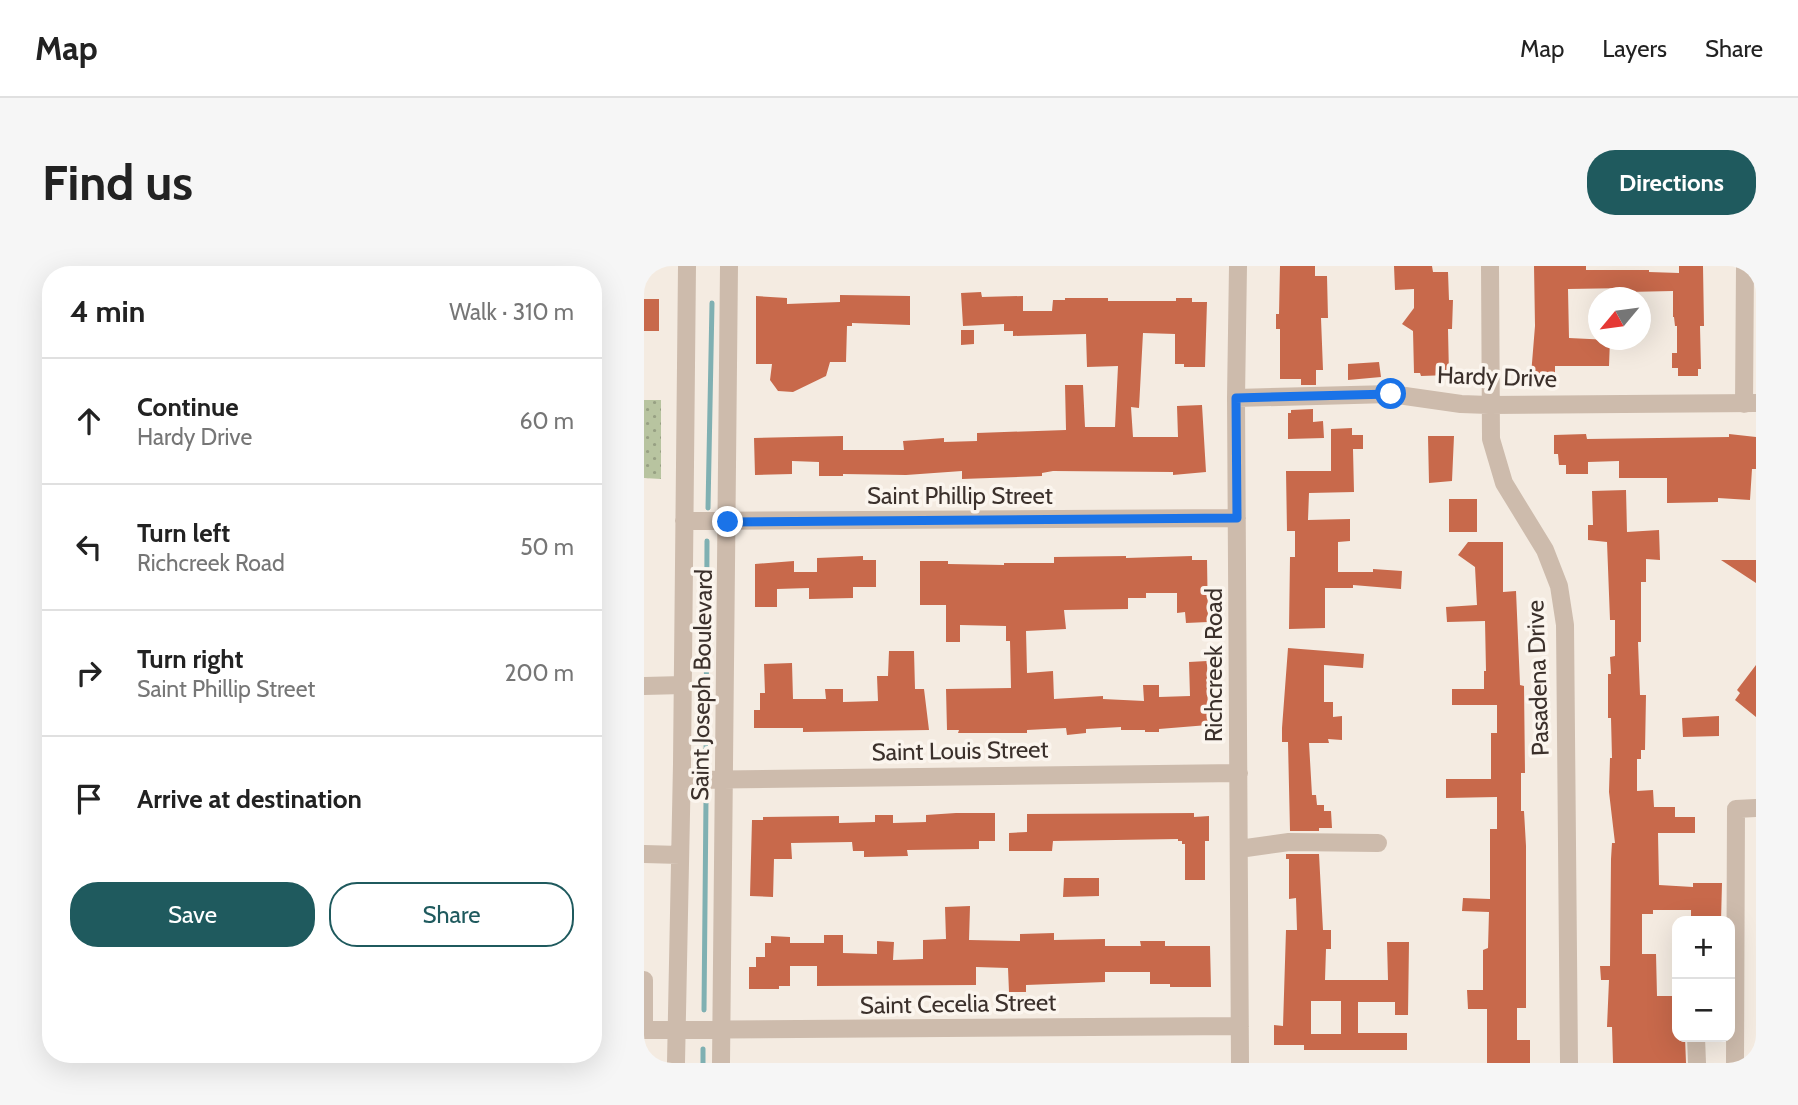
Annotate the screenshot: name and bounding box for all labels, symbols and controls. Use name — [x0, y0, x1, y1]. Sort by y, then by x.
text: Map — [35, 28, 98, 68]
text: Map — [1520, 34, 1564, 63]
text: Layers — [1602, 34, 1667, 63]
text: Share — [1705, 34, 1763, 63]
button: Directions — [1587, 150, 1756, 215]
text: Find us — [42, 153, 193, 212]
north arrow — [1588, 287, 1651, 350]
text: 4 min — [70, 293, 145, 330]
text: Walk · 310 m — [449, 298, 574, 326]
street label: Hardy Drive — [1436, 360, 1558, 393]
route start — [1375, 378, 1406, 409]
text: Continue — [137, 391, 239, 423]
icon: ahead — [70, 402, 108, 440]
text: 60 m — [520, 407, 574, 435]
text: Hardy Drive — [137, 423, 252, 451]
street label: Saint Phillip Street — [867, 481, 1053, 510]
route end — [712, 506, 743, 537]
text: Turn left — [137, 517, 230, 549]
icon: left — [70, 528, 108, 566]
text: 50 m — [520, 533, 574, 561]
text: Richcreek Road — [137, 549, 285, 577]
street label: Saint Joseph Boulevard — [685, 569, 718, 801]
street label: Richcreek Road — [1199, 588, 1228, 742]
street label: Pasadena Drive — [1520, 599, 1555, 757]
text: Turn right — [137, 643, 243, 675]
icon: right — [70, 654, 108, 692]
text: 200 m — [504, 659, 574, 687]
text: Saint Phillip Street — [137, 675, 315, 703]
street label: Saint Louis Street — [871, 734, 1049, 767]
icon: arrive — [70, 780, 108, 818]
text: Arrive at destination — [137, 783, 362, 815]
button: Save — [70, 882, 315, 947]
button: Share — [329, 882, 574, 947]
map controls — [1672, 916, 1735, 1042]
button: + — [1672, 916, 1735, 979]
button: − — [1672, 979, 1735, 1042]
street label: Saint Cecelia Street — [860, 987, 1056, 1020]

